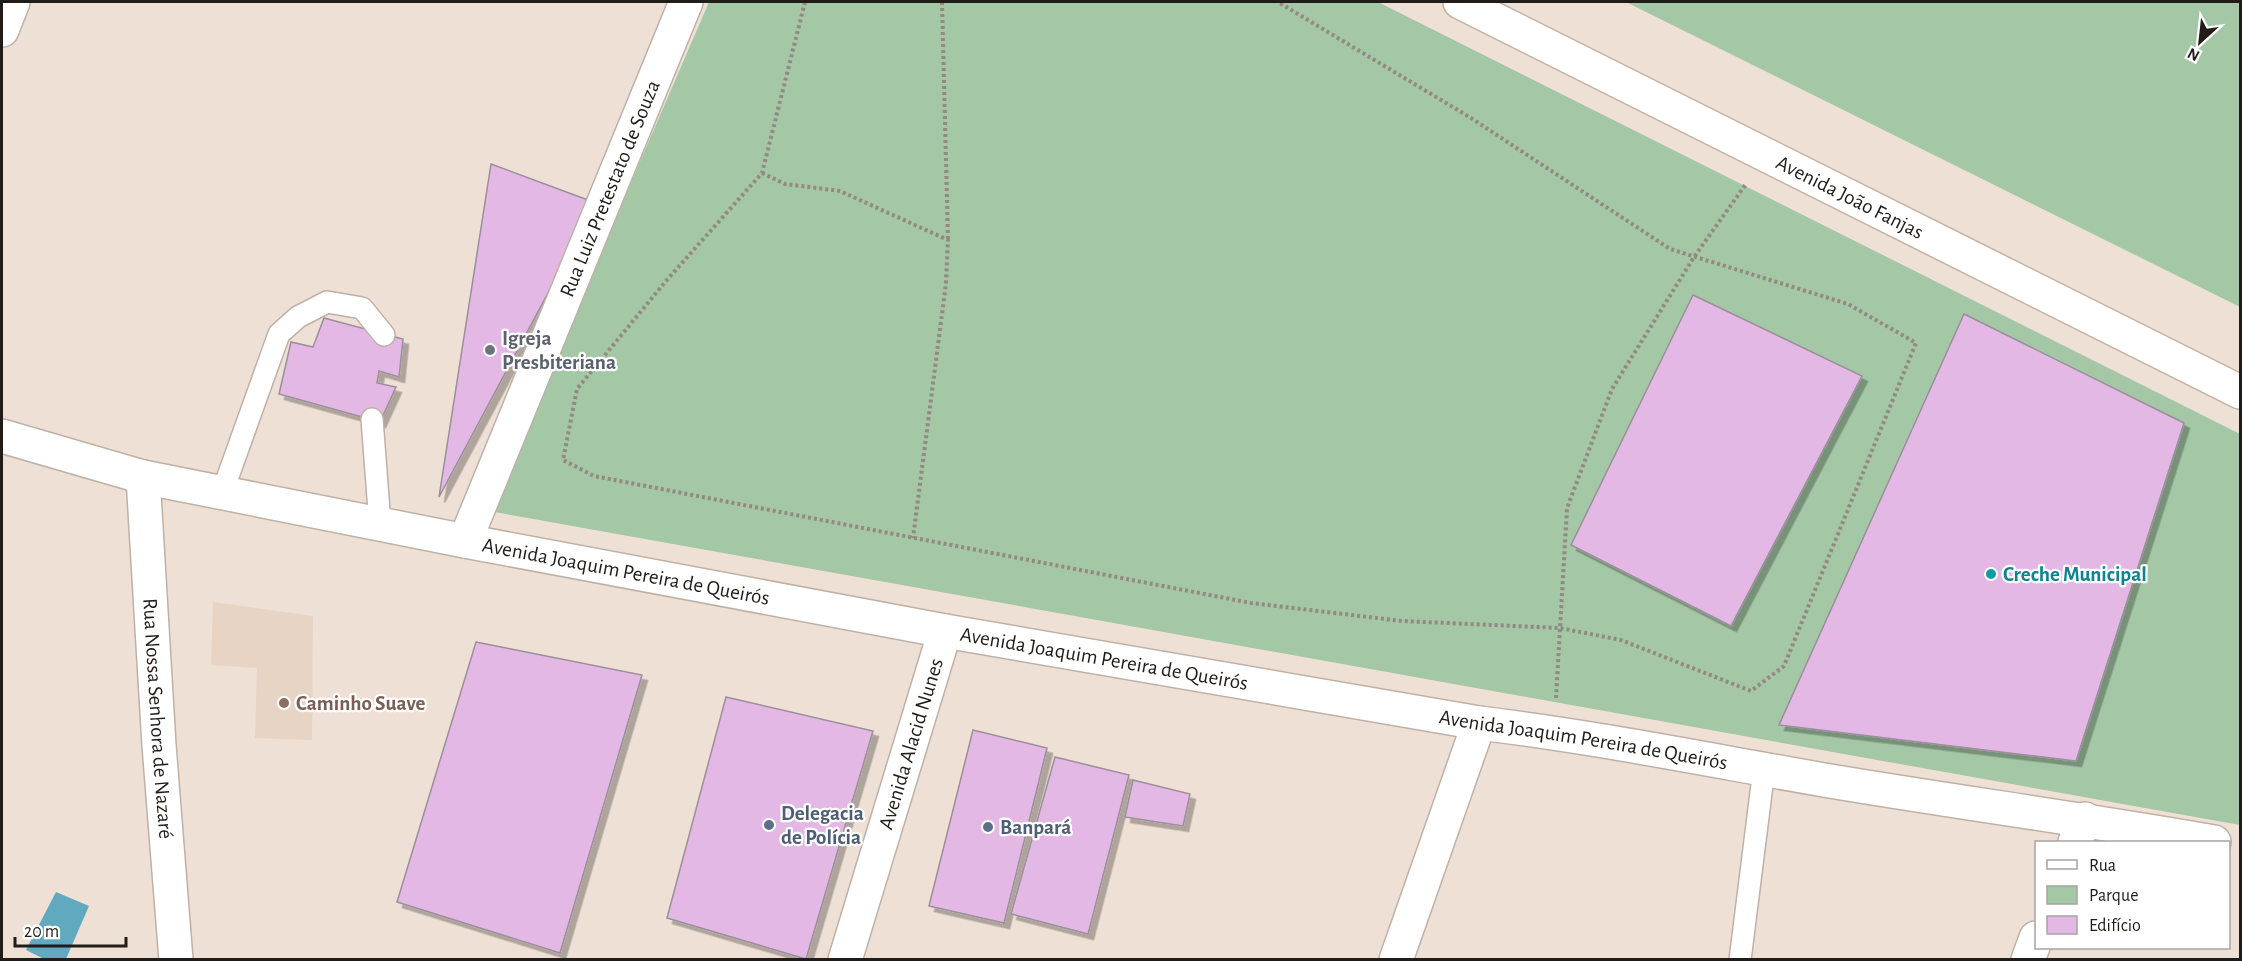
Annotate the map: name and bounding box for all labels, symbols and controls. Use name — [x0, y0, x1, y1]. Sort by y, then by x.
north arrow — [2170, 12, 2230, 72]
text: N — [2185, 45, 2202, 64]
street label: Rua Luiz Pretestato de Souza — [556, 77, 664, 300]
street label: Avenida João Fanjas — [1773, 152, 1927, 243]
place label: Igreja Presbiteriana — [502, 328, 616, 373]
marker: Igreja Presbiteriana — [483, 343, 497, 357]
street label: Avenida Joaquim Pereira de Queirós — [481, 534, 771, 609]
place label: Creche Municipal — [2003, 564, 2147, 585]
marker: Creche Municipal — [1984, 567, 1998, 581]
street label: Rua Nossa Senhora de Nazaré — [139, 598, 176, 840]
street label: Avenida Joaquim Pereira de Queirós — [959, 624, 1250, 694]
street label: Avenida Alacid Nunes — [875, 656, 947, 832]
place label: Caminho Suave — [296, 693, 426, 714]
marker: Caminho Suave — [277, 696, 291, 710]
street label: Avenida Joaquim Pereira de Queirós — [1437, 706, 1729, 774]
place label: Delegacia de Polícia — [781, 803, 864, 848]
place label: Banpará — [1000, 817, 1071, 838]
marker: Delegacia de Polícia — [762, 818, 776, 832]
marker: Banpará — [981, 820, 995, 834]
legend — [2035, 841, 2230, 949]
text: Rua — [2089, 857, 2116, 875]
text: Parque — [2089, 887, 2138, 905]
scale bar — [15, 910, 126, 948]
text: Edifício — [2089, 917, 2141, 935]
text: 20 m — [24, 923, 59, 941]

